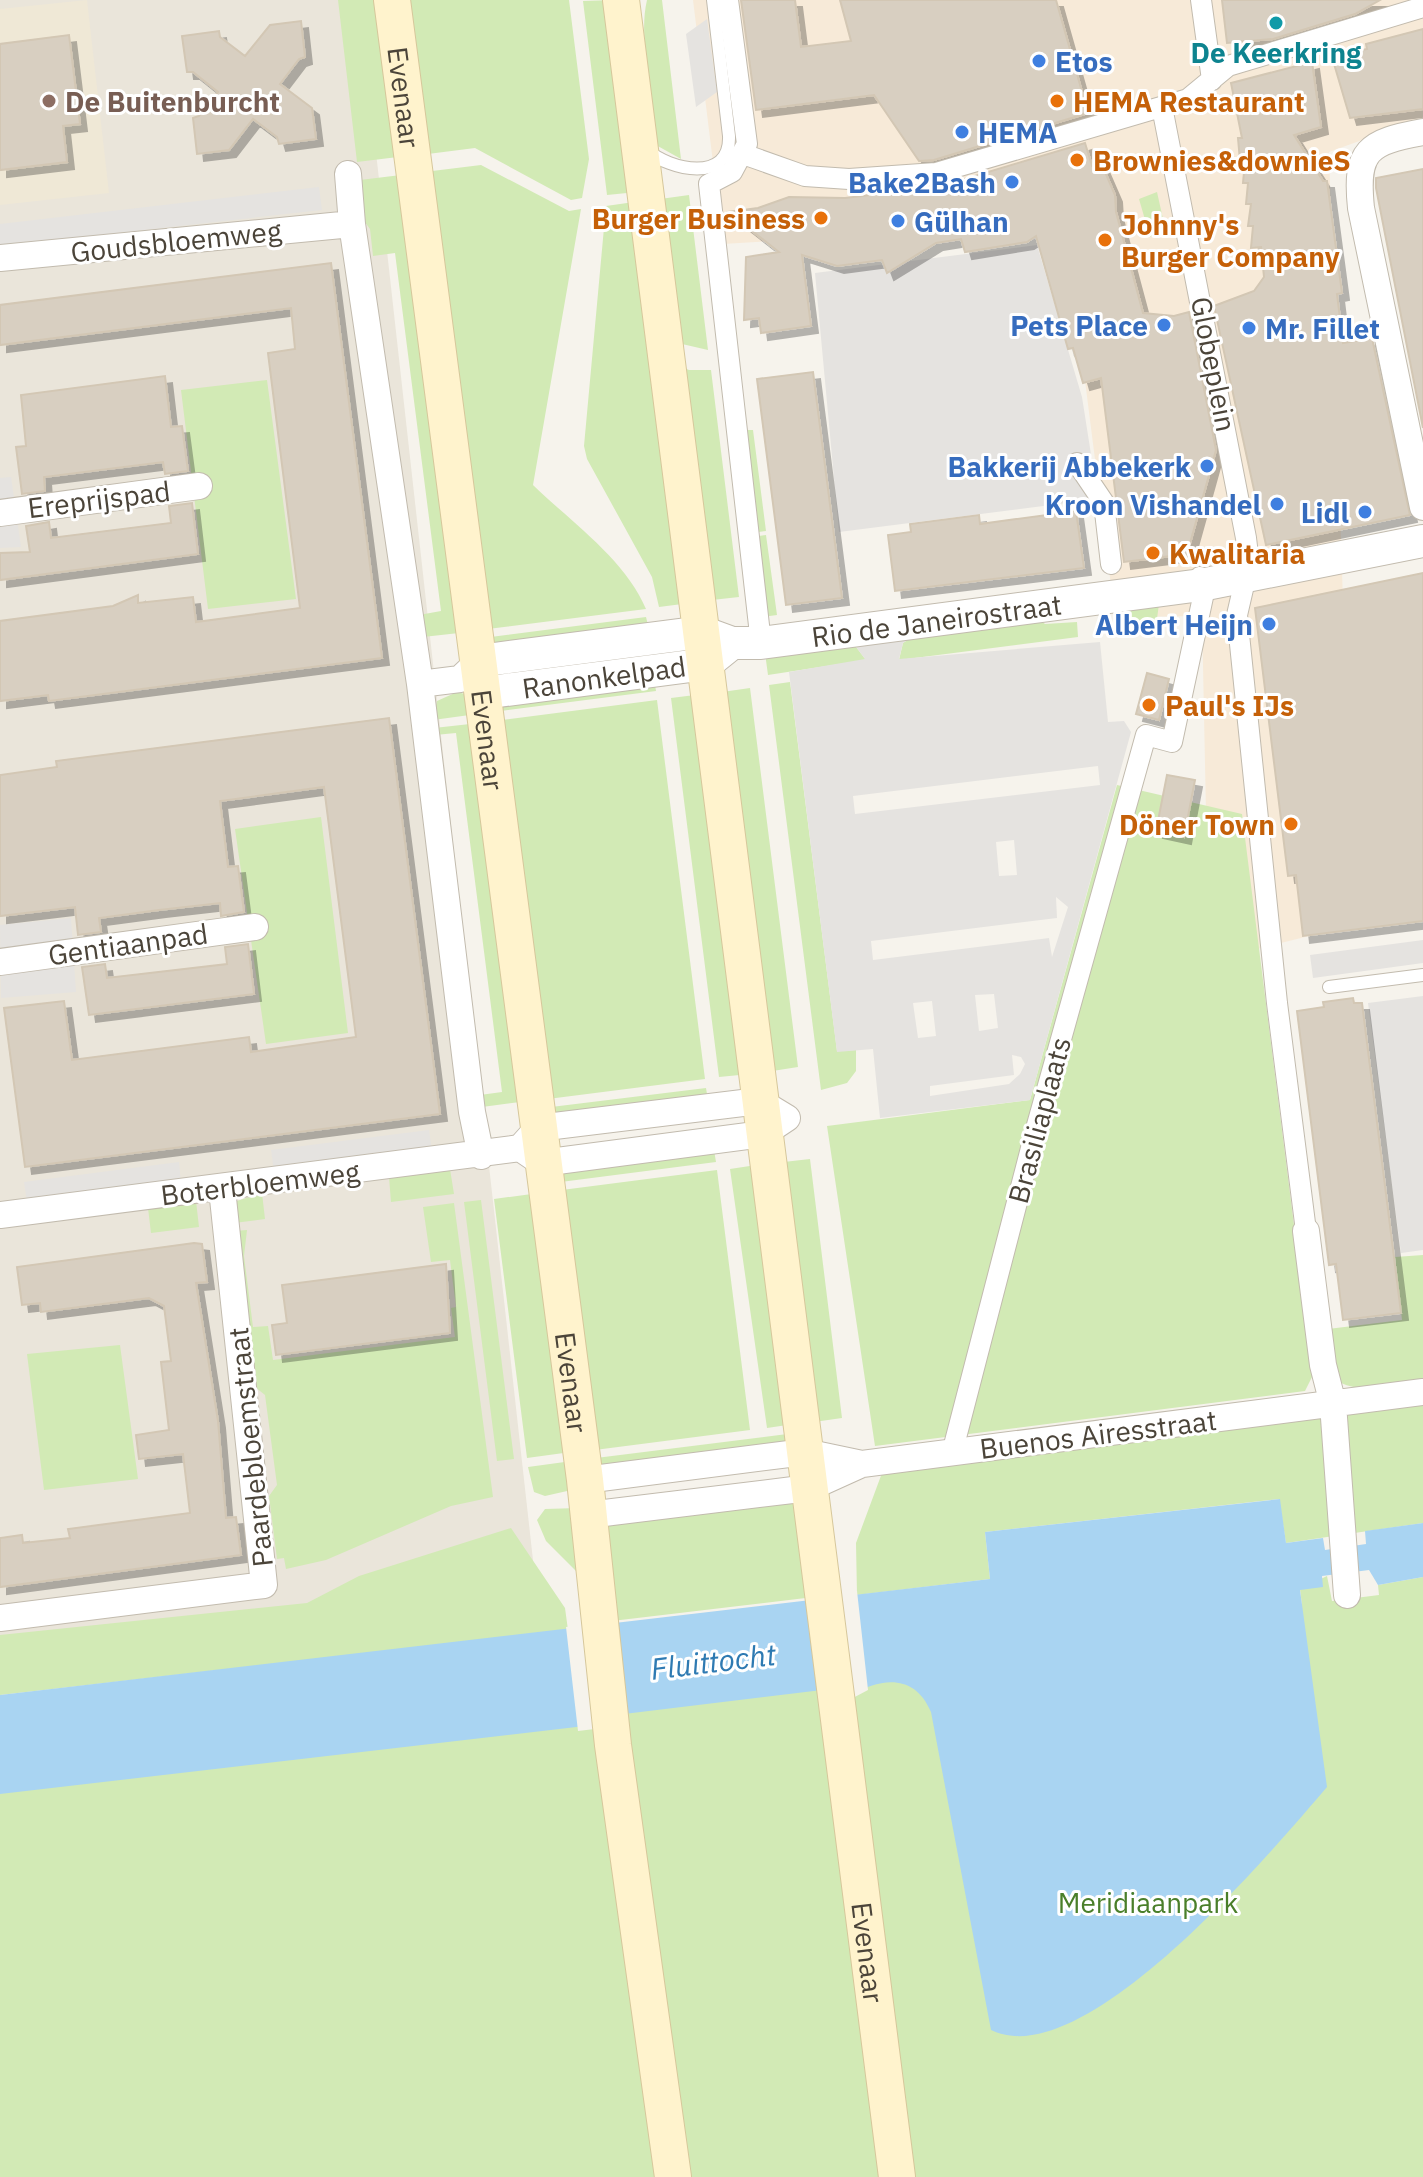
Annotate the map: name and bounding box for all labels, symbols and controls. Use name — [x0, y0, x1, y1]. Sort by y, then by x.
marker: De Keerkring — [1267, 14, 1285, 32]
place label: De Keerkring — [1190, 34, 1362, 71]
place label: Etos — [1055, 43, 1113, 80]
street label: Evenaar — [380, 45, 430, 150]
marker: Etos — [1030, 52, 1048, 70]
place label: De Buitenburcht — [65, 83, 280, 120]
place label: HEMA Restaurant — [1073, 83, 1305, 120]
marker: De Buitenburcht — [40, 92, 58, 110]
marker: HEMA Restaurant — [1048, 92, 1066, 110]
place label: HEMA — [978, 114, 1057, 151]
marker: HEMA — [953, 123, 971, 141]
place label: Brownies&downieS — [1093, 142, 1351, 179]
marker: Brownies&downieS — [1068, 151, 1086, 169]
place label: Bake2Bash — [848, 164, 996, 201]
marker: Bake2Bash — [1003, 173, 1021, 191]
place label: Burger Business — [592, 200, 805, 237]
place label: Gülhan — [914, 203, 1009, 240]
place label: Johnny's Burger Company — [1121, 206, 1340, 275]
marker: Burger Business — [812, 209, 830, 227]
street label: Goudsbloemweg — [69, 212, 283, 270]
marker: Gülhan — [889, 212, 907, 230]
marker: Johnny's Burger Company — [1096, 231, 1114, 249]
street label: Globeplein — [1183, 293, 1245, 435]
place label: Pets Place — [1010, 307, 1148, 344]
place label: Mr. Fillet — [1265, 310, 1380, 347]
marker: Pets Place — [1155, 316, 1173, 334]
marker: Mr. Fillet — [1240, 319, 1258, 337]
place label: Bakkerij Abbekerk — [948, 448, 1192, 485]
marker: Bakkerij Abbekerk — [1198, 457, 1216, 475]
street label: Ereprijspad — [26, 472, 172, 526]
place label: Kroon Vishandel — [1045, 486, 1261, 523]
place label: Lidl — [1301, 494, 1349, 531]
marker: Kroon Vishandel — [1268, 495, 1286, 513]
marker: Lidl — [1356, 503, 1374, 521]
place label: Kwalitaria — [1169, 535, 1305, 572]
marker: Kwalitaria — [1144, 544, 1162, 562]
street label: Rio de Janeirostraat — [809, 585, 1064, 655]
place label: Albert Heijn — [1095, 606, 1253, 643]
marker: Albert Heijn — [1260, 615, 1278, 633]
street label: Ranonkelpad — [520, 647, 688, 707]
street label: Evenaar — [464, 687, 513, 792]
place label: Paul's IJs — [1165, 687, 1294, 724]
marker: Paul's IJs — [1140, 696, 1158, 714]
place label: Döner Town — [1119, 806, 1275, 843]
marker: Döner Town — [1282, 815, 1300, 833]
street label: Gentiaanpad — [46, 914, 210, 974]
street label: Brasiliaplaats — [999, 1033, 1079, 1207]
street label: Boterbloemweg — [158, 1152, 362, 1214]
street label: Paardebloemstraat — [219, 1325, 281, 1569]
street label: Evenaar — [547, 1330, 597, 1435]
street label: Buenos Airesstraat — [977, 1401, 1219, 1467]
water label: Fluittocht — [648, 1634, 779, 1688]
park label: Meridiaanpark — [1058, 1884, 1239, 1921]
street label: Evenaar — [844, 1900, 893, 2005]

